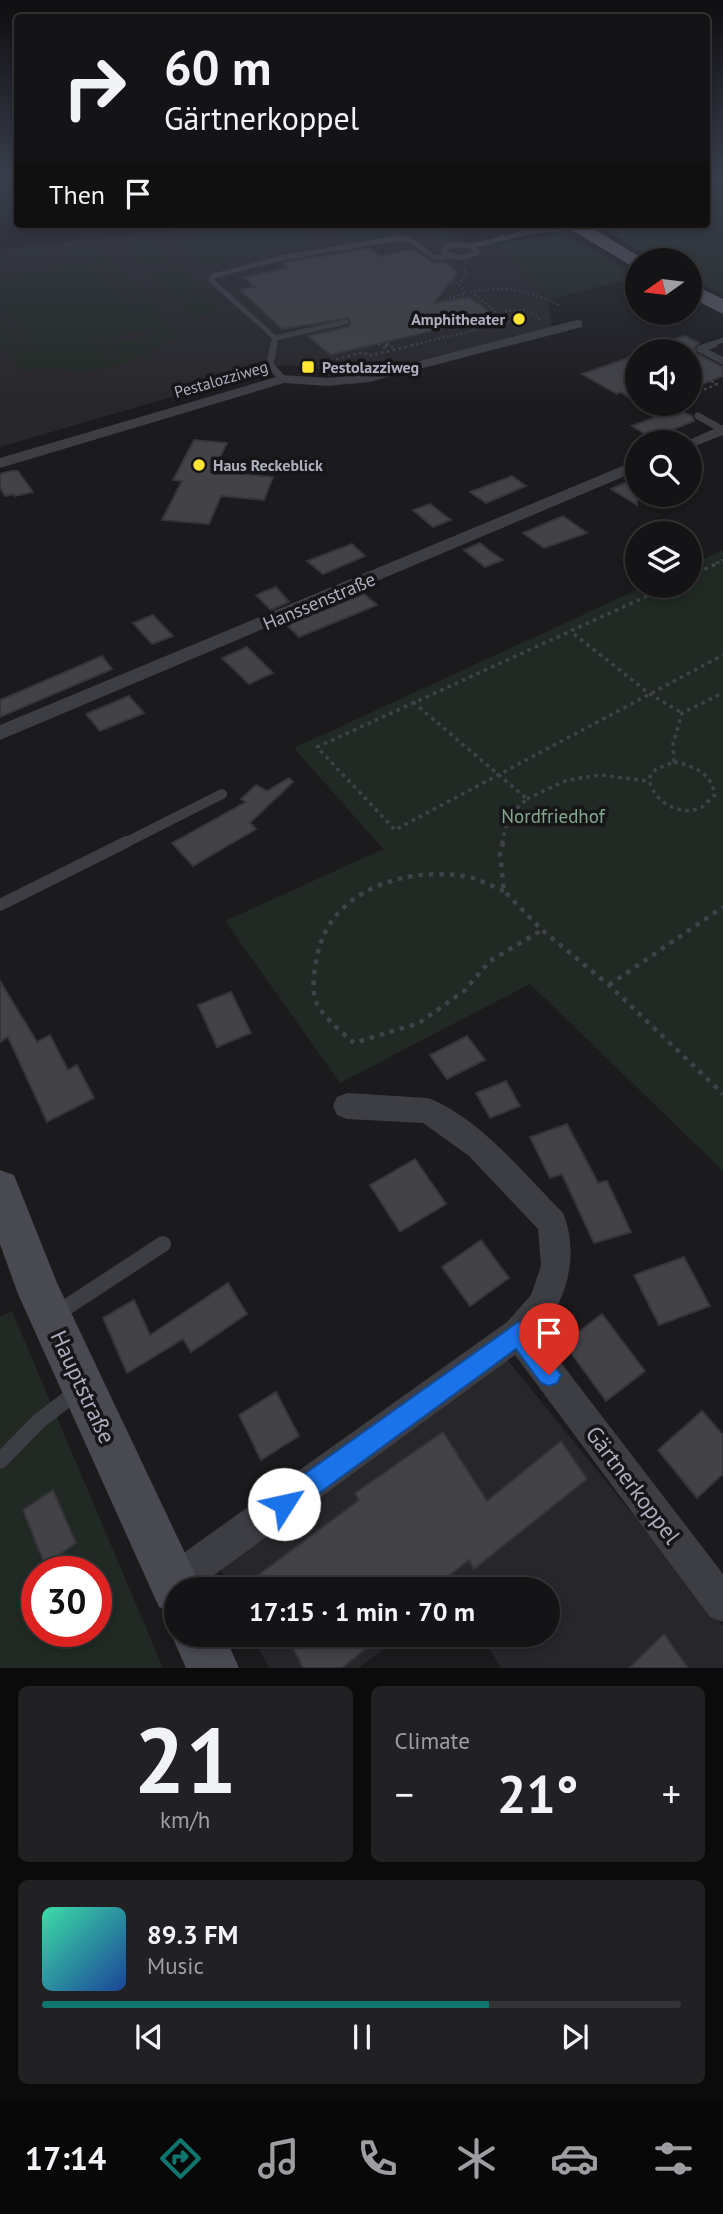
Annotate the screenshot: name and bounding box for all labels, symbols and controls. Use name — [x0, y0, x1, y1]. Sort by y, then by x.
text: 60 m — [164, 35, 271, 99]
icon: right — [49, 42, 140, 133]
text: Gärtnerkoppel — [164, 97, 359, 139]
icon: arrive — [119, 175, 157, 213]
text: Then — [49, 178, 105, 211]
north arrow — [625, 248, 702, 326]
map controls — [625, 248, 702, 598]
place label: Amphitheater — [411, 309, 505, 329]
marker: Amphitheater — [511, 311, 527, 327]
button: sound — [625, 339, 702, 416]
street label: Pestalozziweg — [172, 356, 270, 402]
place label: Pestolazziweg — [322, 357, 419, 377]
marker: Pestolazziweg — [300, 359, 316, 375]
button: search — [625, 430, 702, 507]
place label: Haus Reckeblick — [213, 455, 323, 475]
marker: Haus Reckeblick — [191, 457, 207, 473]
button: layers — [625, 521, 702, 598]
street label: Hanssenstraße — [259, 567, 379, 635]
park label: Nordfriedhof — [501, 804, 606, 828]
pin — [519, 1303, 579, 1375]
icon: arrive — [530, 1314, 568, 1352]
street label: Hauptstraße — [45, 1326, 122, 1448]
street label: Gärtnerkoppel — [580, 1420, 687, 1550]
position arrow — [247, 1467, 321, 1541]
speed limit sign: 30 — [21, 1556, 112, 1647]
text: 17:15 · 1 min · 70 m — [249, 1595, 475, 1628]
text: 21 — [134, 1700, 237, 1818]
text: Climate — [395, 1726, 470, 1755]
text: 21° — [497, 1760, 579, 1827]
text: − — [395, 1769, 414, 1818]
text: + — [662, 1769, 681, 1818]
text: km/h — [160, 1805, 210, 1834]
text: 89.3 FM — [147, 1918, 238, 1951]
text: Music — [147, 1951, 204, 1980]
icon: previous — [130, 2018, 168, 2056]
icon: pause — [343, 2018, 381, 2056]
icon: next — [556, 2018, 594, 2056]
icon: directions — [156, 2134, 205, 2183]
icon: music — [254, 2134, 303, 2183]
icon: phone — [353, 2134, 402, 2183]
icon: climate — [452, 2134, 501, 2183]
icon: car — [550, 2134, 599, 2183]
icon: filters — [649, 2134, 698, 2183]
text: 17:14 — [25, 2137, 106, 2179]

